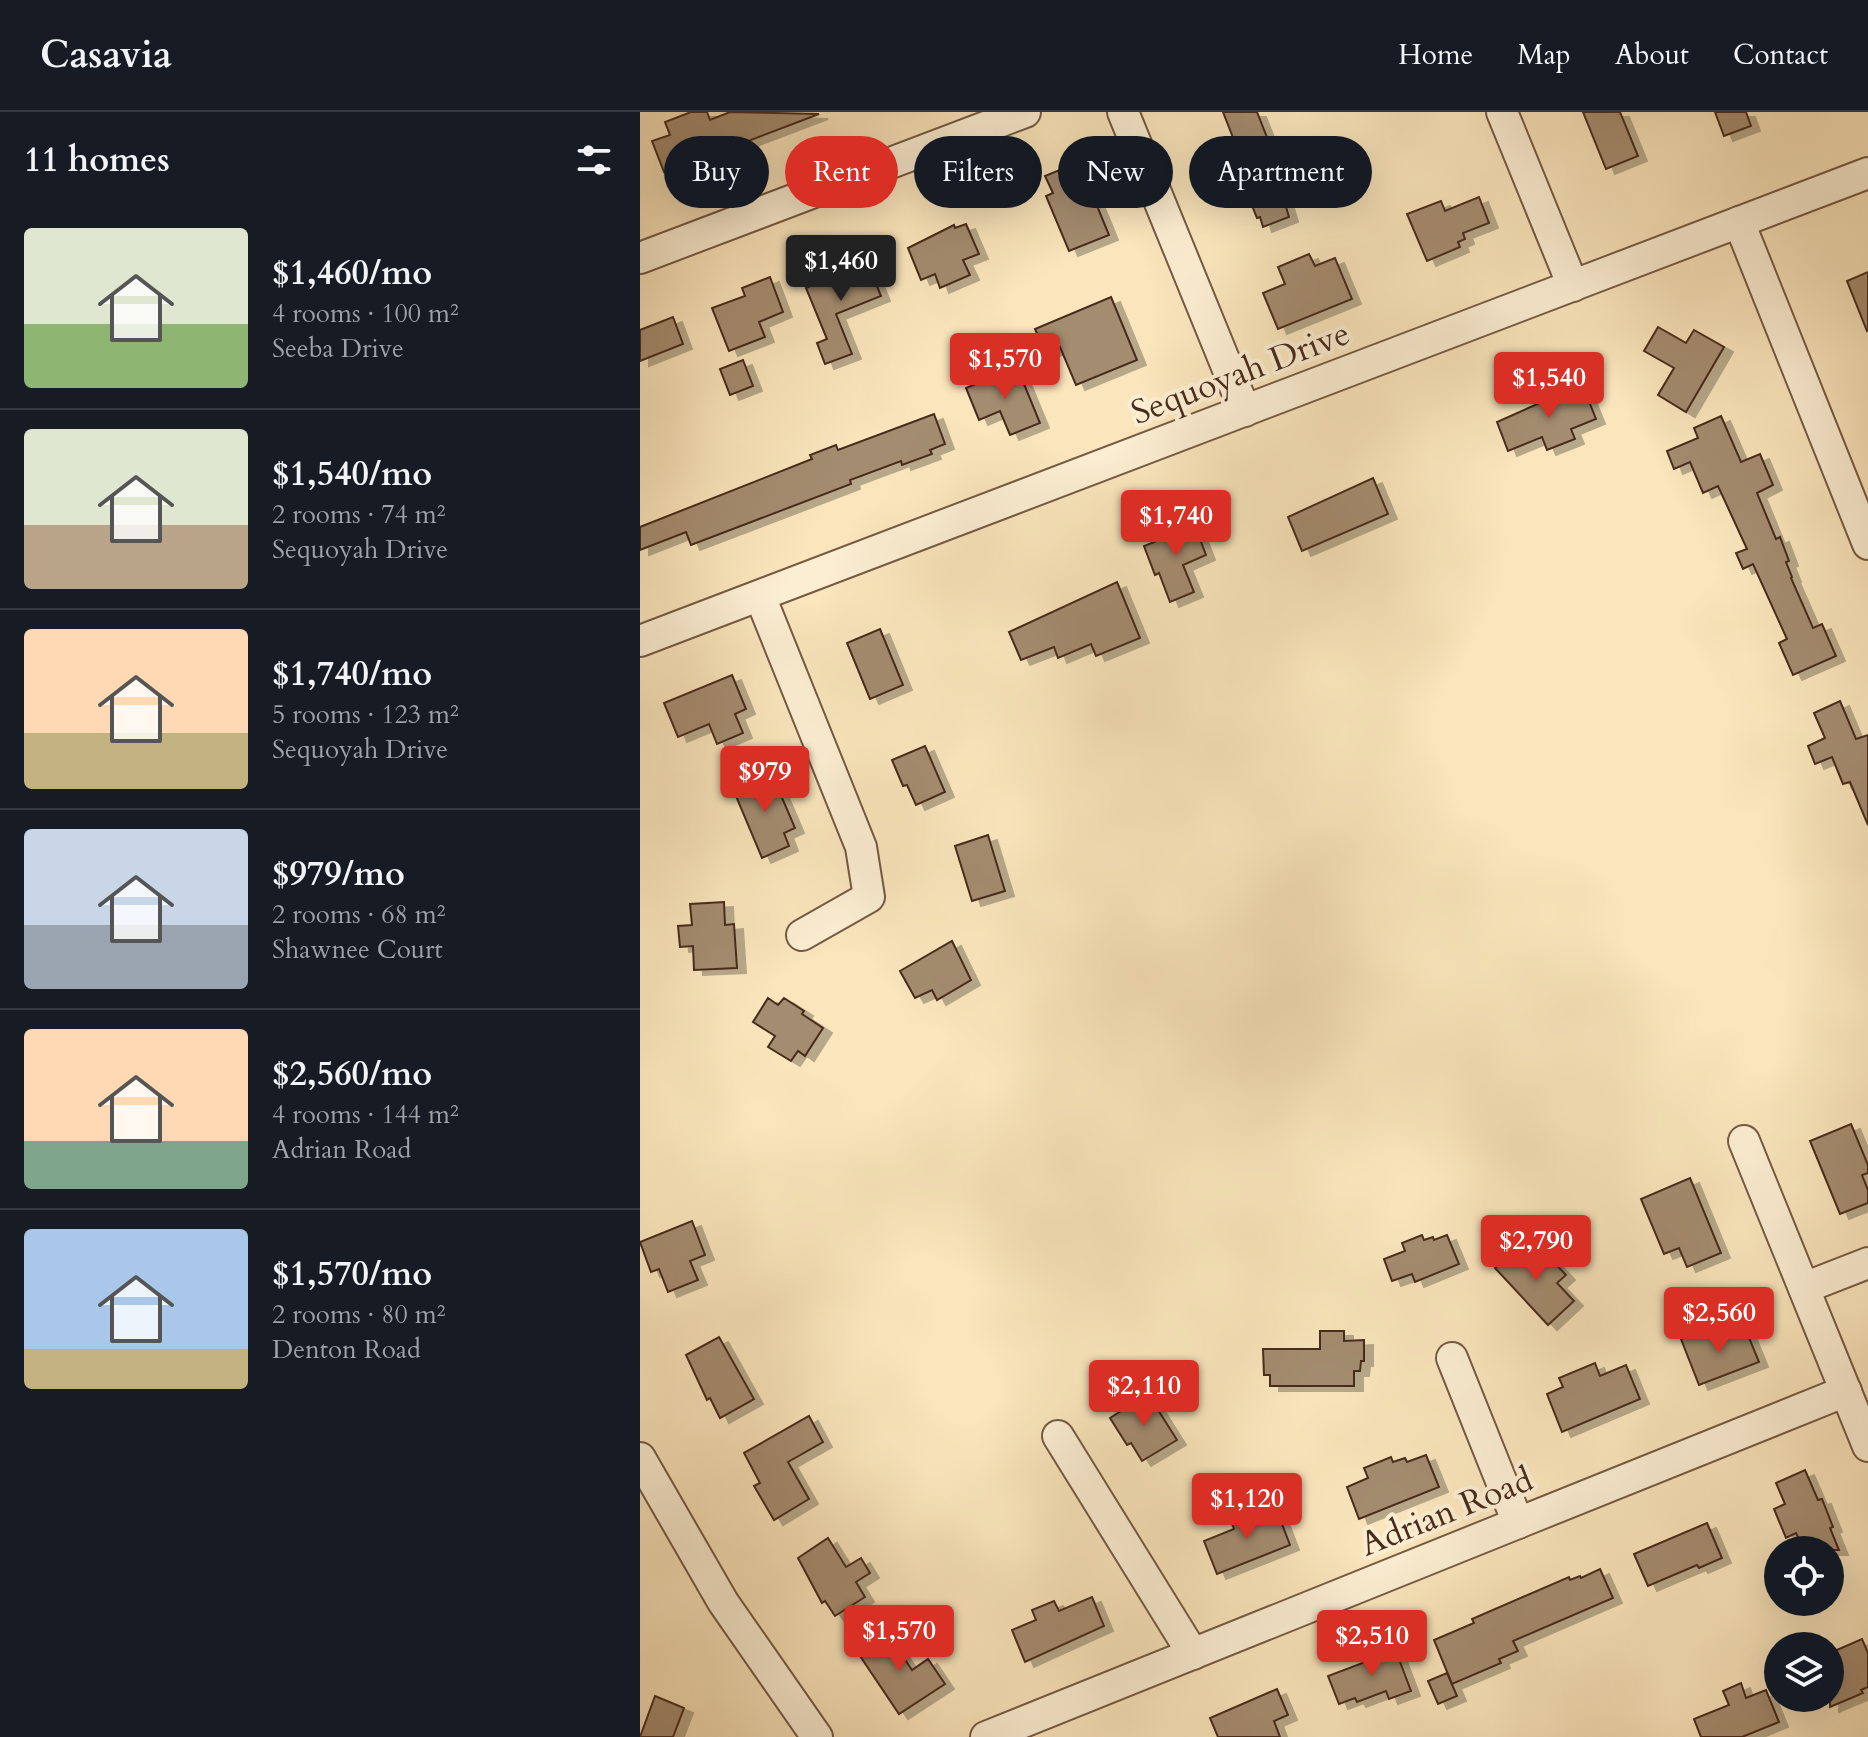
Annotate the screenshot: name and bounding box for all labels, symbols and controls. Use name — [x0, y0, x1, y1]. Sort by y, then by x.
text: Casavia — [40, 29, 172, 81]
text: Home — [1398, 36, 1473, 74]
text: Map — [1517, 36, 1571, 74]
text: About — [1615, 36, 1689, 74]
text: Contact — [1733, 36, 1828, 74]
chip: Buy — [664, 136, 769, 208]
chip: Rent — [785, 136, 898, 208]
chip: Filters — [914, 136, 1042, 208]
chip: New — [1058, 136, 1173, 208]
chip: Apartment — [1189, 136, 1372, 208]
text: 11 homes — [24, 137, 170, 183]
icon: filters — [572, 138, 616, 182]
pin: $1,460 — [776, 235, 906, 303]
text: $1,460 — [804, 243, 878, 278]
text: $1,460/mo — [272, 250, 432, 296]
icon: home — [88, 260, 184, 356]
text: 4 rooms · 100 m² — [272, 296, 459, 331]
street label: Sequoyah Drive — [1125, 310, 1356, 436]
text: Seeba Drive — [272, 331, 404, 366]
pin: $1,570 — [940, 333, 1070, 401]
text: $1,570 — [968, 341, 1042, 376]
pin: $1,540 — [1484, 352, 1614, 420]
text: $1,540 — [1512, 360, 1586, 395]
text: $1,540/mo — [272, 451, 432, 497]
icon: home — [88, 461, 184, 557]
pin: $1,740 — [1111, 490, 1241, 558]
text: 2 rooms · 74 m² — [272, 497, 445, 532]
text: $1,740 — [1139, 498, 1213, 533]
text: Sequoyah Drive — [272, 532, 448, 567]
text: $1,740/mo — [272, 651, 432, 697]
icon: home — [88, 661, 184, 757]
text: 5 rooms · 123 m² — [272, 697, 459, 732]
text: Sequoyah Drive — [272, 732, 448, 767]
pin: $979 — [718, 746, 812, 814]
text: $979 — [738, 754, 792, 789]
text: $979/mo — [272, 851, 405, 897]
icon: home — [88, 861, 184, 957]
text: 2 rooms · 68 m² — [272, 897, 445, 932]
text: Shawnee Court — [272, 932, 443, 967]
text: $2,560/mo — [272, 1051, 432, 1097]
icon: home — [88, 1061, 184, 1157]
text: 4 rooms · 144 m² — [272, 1097, 459, 1132]
text: Adrian Road — [272, 1132, 411, 1167]
pin: $2,790 — [1471, 1215, 1601, 1283]
text: $2,790 — [1499, 1223, 1573, 1258]
text: $1,570/mo — [272, 1251, 432, 1297]
icon: home — [88, 1261, 184, 1357]
pin: $2,560 — [1654, 1287, 1784, 1355]
text: $2,560 — [1682, 1295, 1756, 1330]
text: 2 rooms · 80 m² — [272, 1297, 445, 1332]
text: Denton Road — [272, 1332, 421, 1367]
pin: $2,110 — [1079, 1360, 1209, 1428]
text: $2,110 — [1107, 1368, 1181, 1403]
street label: Adrian Road — [1353, 1456, 1539, 1567]
pin: $1,120 — [1182, 1473, 1312, 1541]
text: $1,120 — [1210, 1481, 1284, 1516]
map controls — [1764, 1536, 1844, 1712]
button: locate — [1764, 1536, 1844, 1616]
pin: $1,570 — [834, 1605, 964, 1673]
pin: $2,510 — [1307, 1610, 1437, 1678]
text: $1,570 — [862, 1613, 936, 1648]
text: $2,510 — [1335, 1618, 1409, 1653]
button: layers — [1764, 1632, 1844, 1712]

